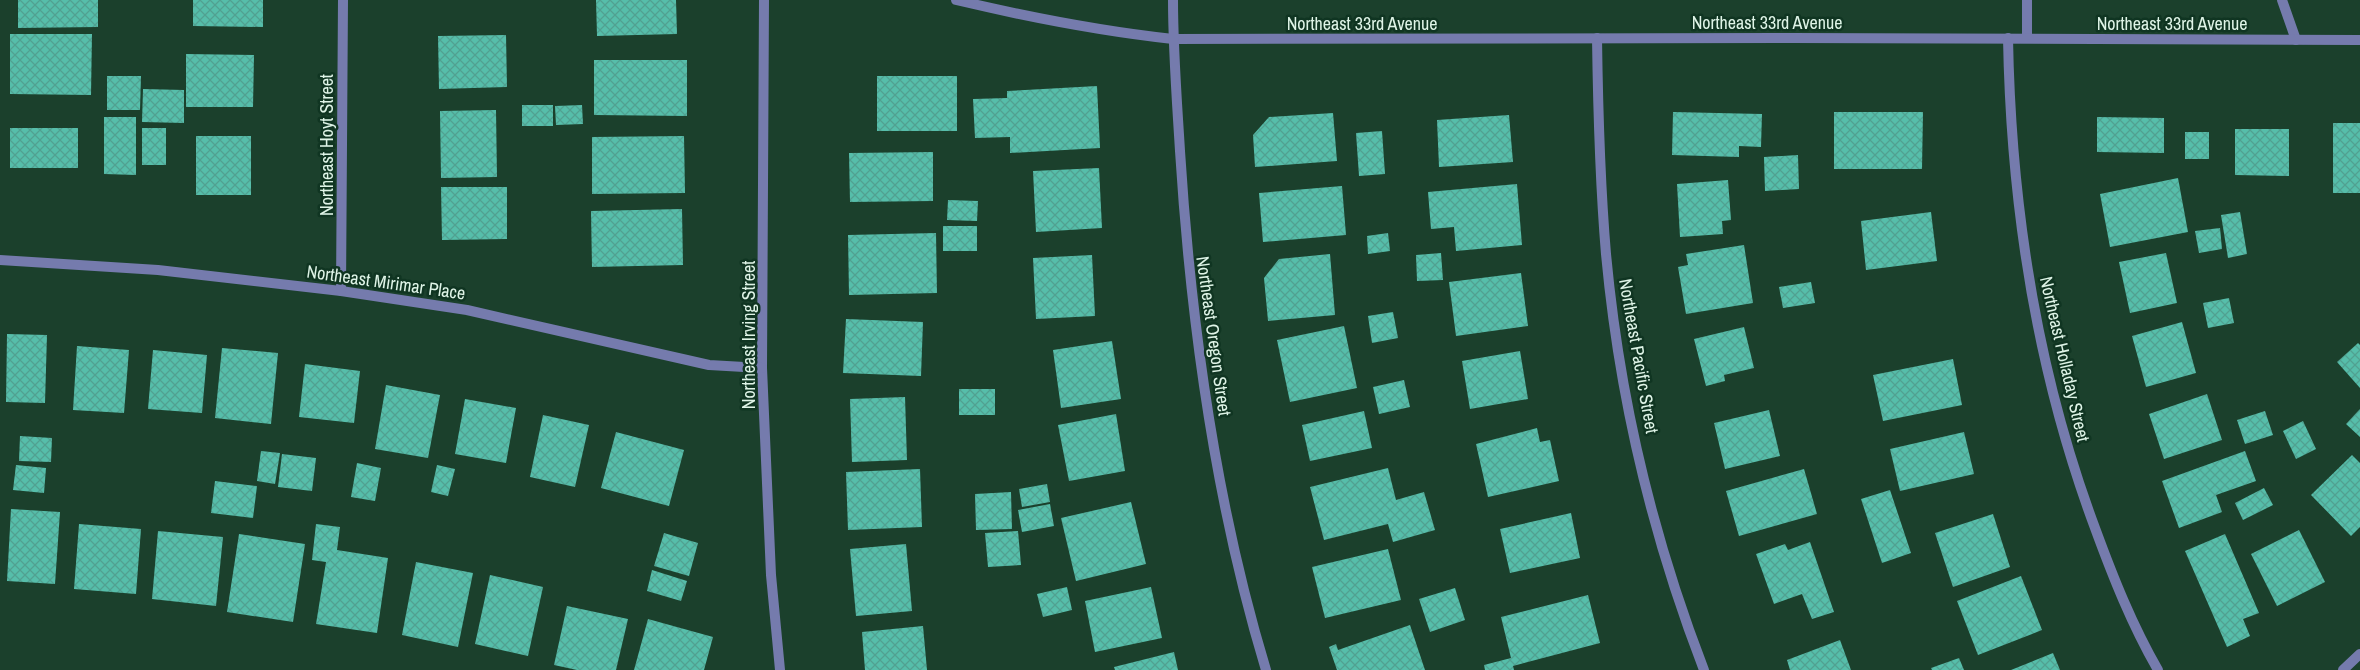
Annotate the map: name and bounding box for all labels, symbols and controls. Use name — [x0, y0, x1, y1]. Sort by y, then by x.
street label: Northeast 33rd Avenue — [1692, 10, 1842, 35]
street label: Northeast 33rd Avenue — [1287, 11, 1437, 36]
street label: Northeast 33rd Avenue — [2097, 11, 2247, 36]
street label: Northeast Hoyt Street — [314, 74, 339, 216]
street label: Northeast Oregon Street — [1190, 255, 1238, 417]
street label: Northeast Mirimar Place — [305, 258, 467, 306]
street label: Northeast Irving Street — [736, 261, 761, 409]
street label: Northeast Holladay Street — [2034, 274, 2096, 444]
street label: Northeast Pacific Street — [1613, 277, 1665, 435]

